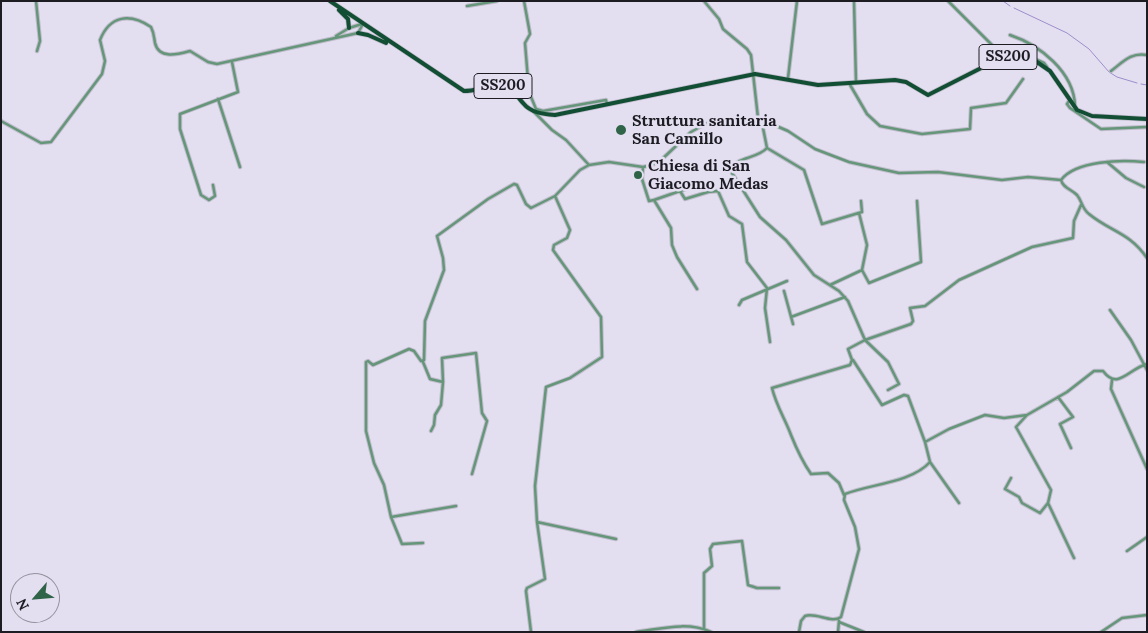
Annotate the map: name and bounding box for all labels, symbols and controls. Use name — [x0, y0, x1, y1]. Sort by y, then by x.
road number: SS200 — [979, 44, 1037, 70]
road number: SS200 — [474, 74, 532, 98]
place label: Struttura sanitaria San Camillo — [632, 111, 777, 149]
marker: Struttura sanitaria San Camillo — [614, 123, 628, 137]
place label: Chiesa di San Giacomo Medas — [648, 156, 768, 194]
marker: Chiesa di San Giacomo Medas — [632, 169, 644, 181]
north arrow — [10, 573, 60, 623]
text: N — [12, 595, 33, 613]

